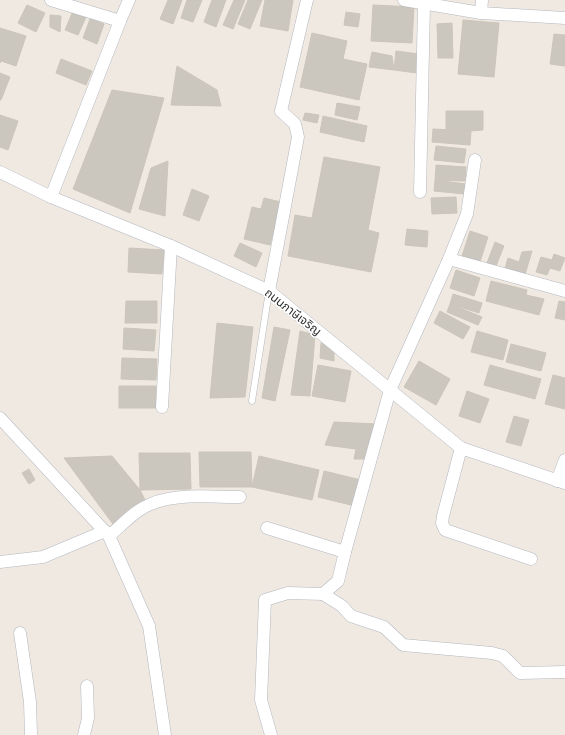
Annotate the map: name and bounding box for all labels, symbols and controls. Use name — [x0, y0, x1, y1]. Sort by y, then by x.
street label: ถนนภาษีเจริญ — [261, 285, 325, 339]

